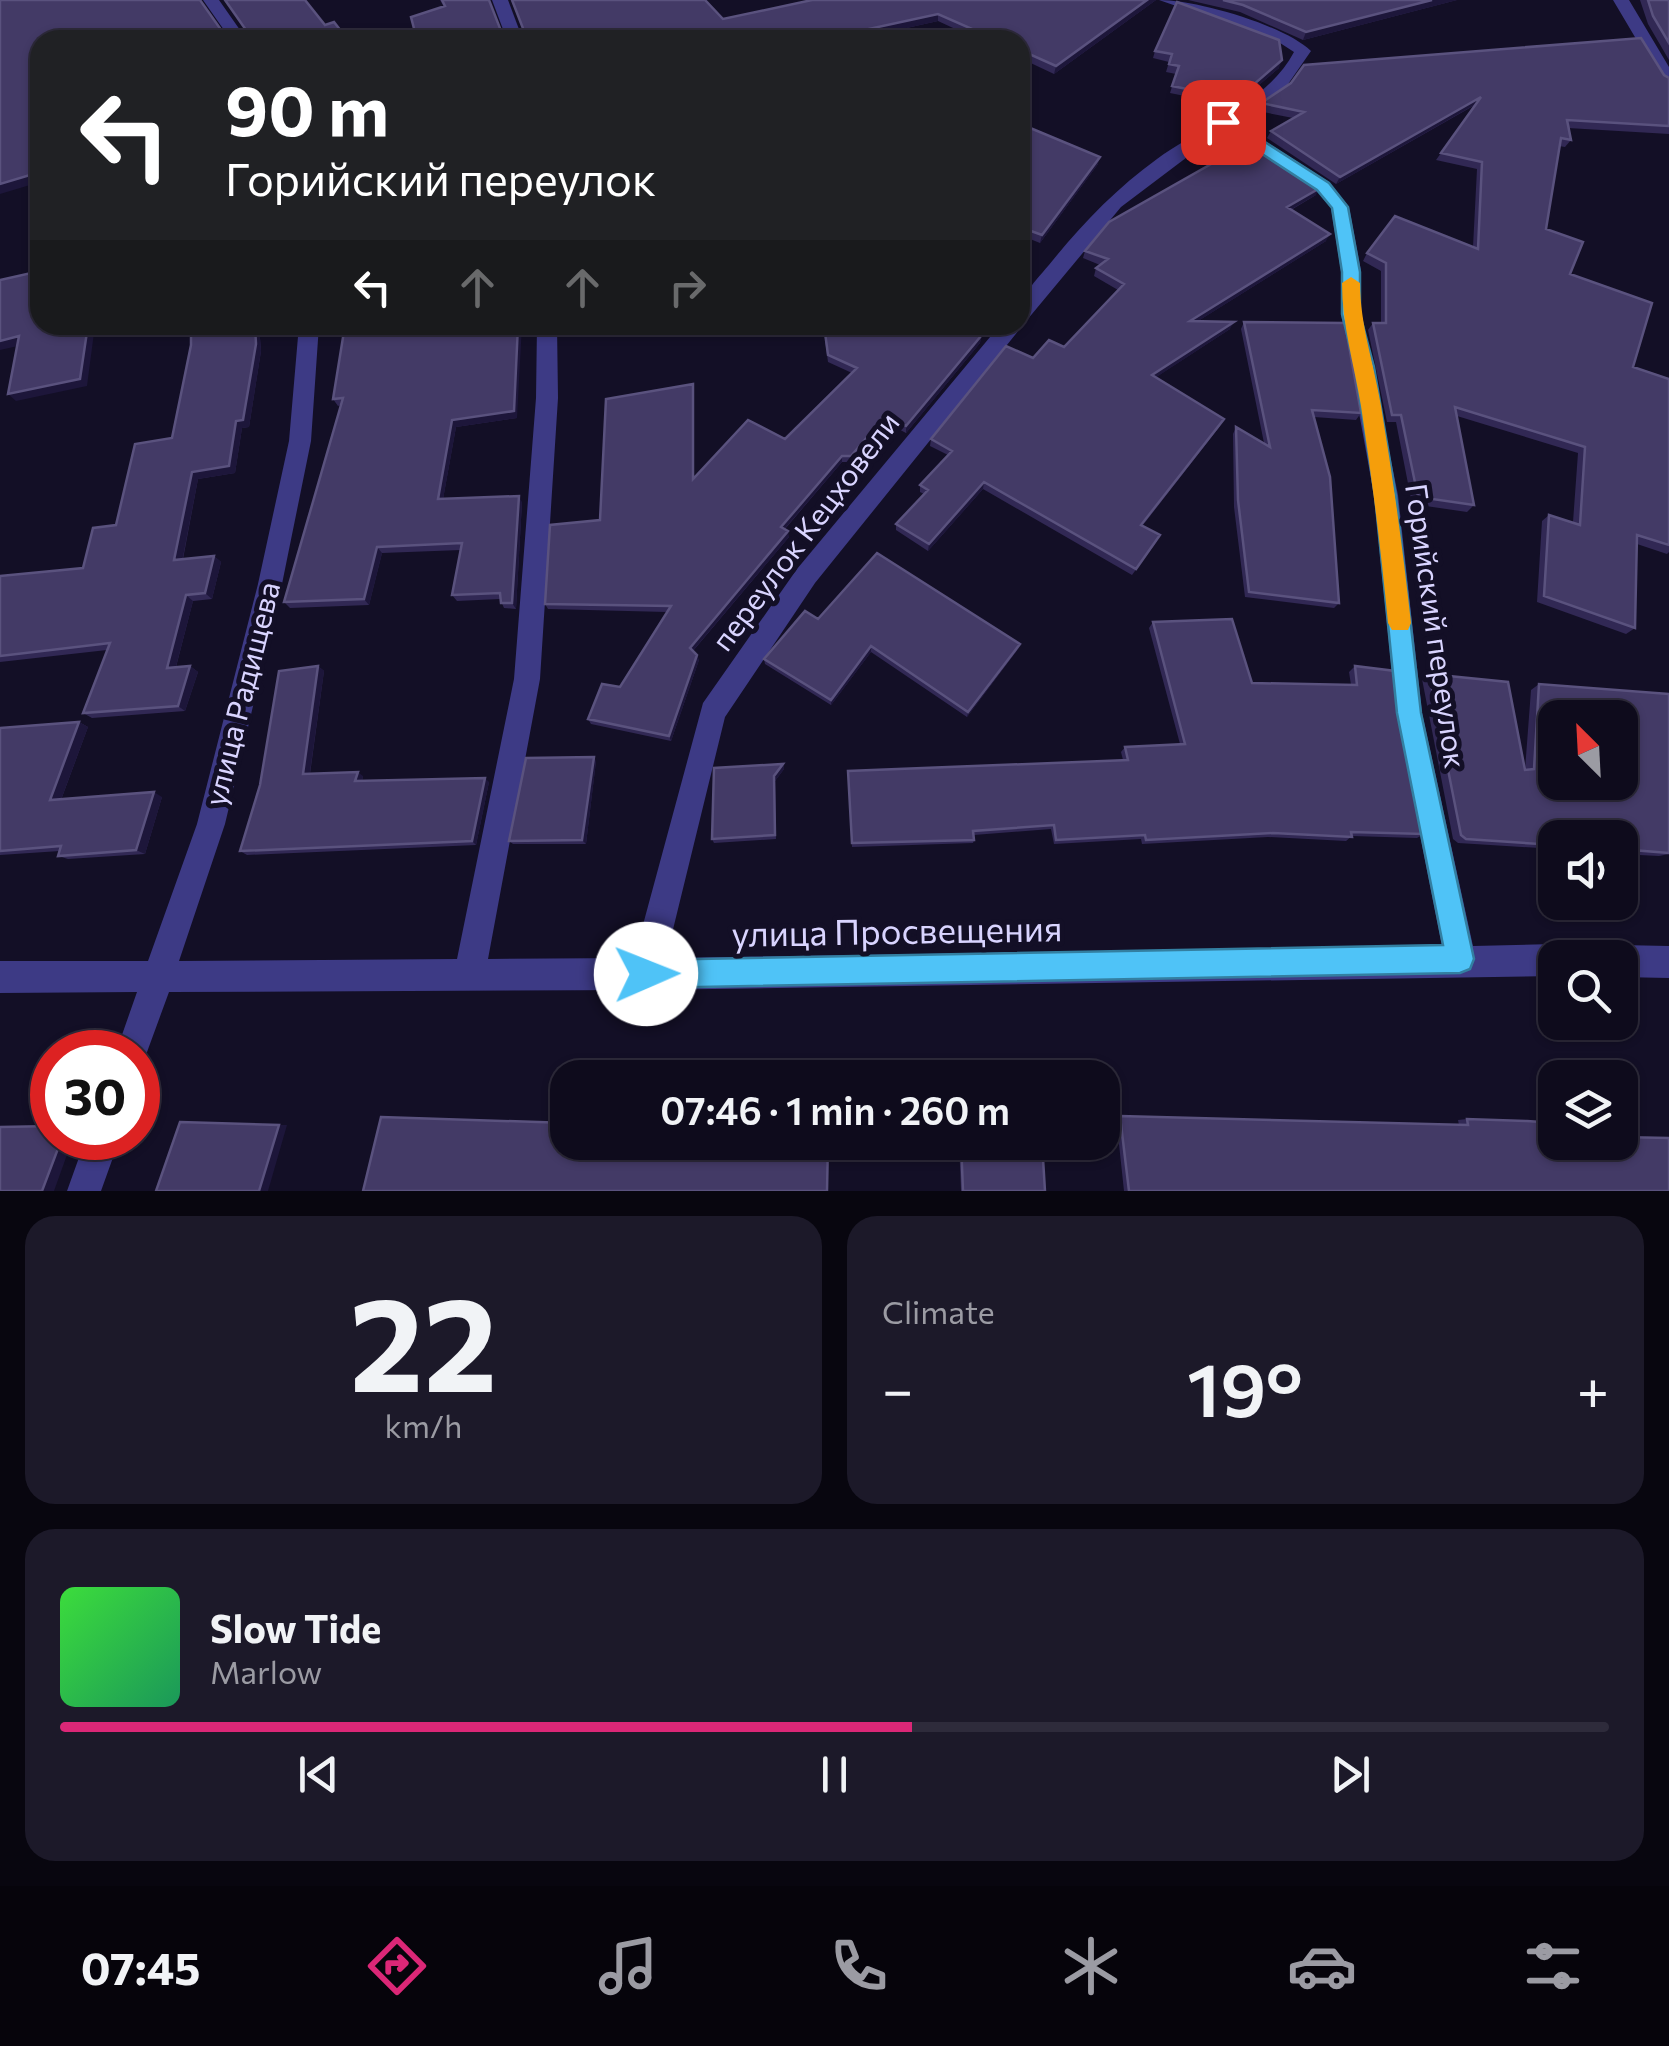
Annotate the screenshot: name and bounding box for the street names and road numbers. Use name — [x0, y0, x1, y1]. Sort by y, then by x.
street label: переулок Кецховели — [702, 404, 906, 657]
street label: Горийский переулок — [1399, 481, 1476, 770]
street label: улица Радищева — [195, 578, 286, 809]
street label: улица Просвещения — [731, 905, 1063, 954]

